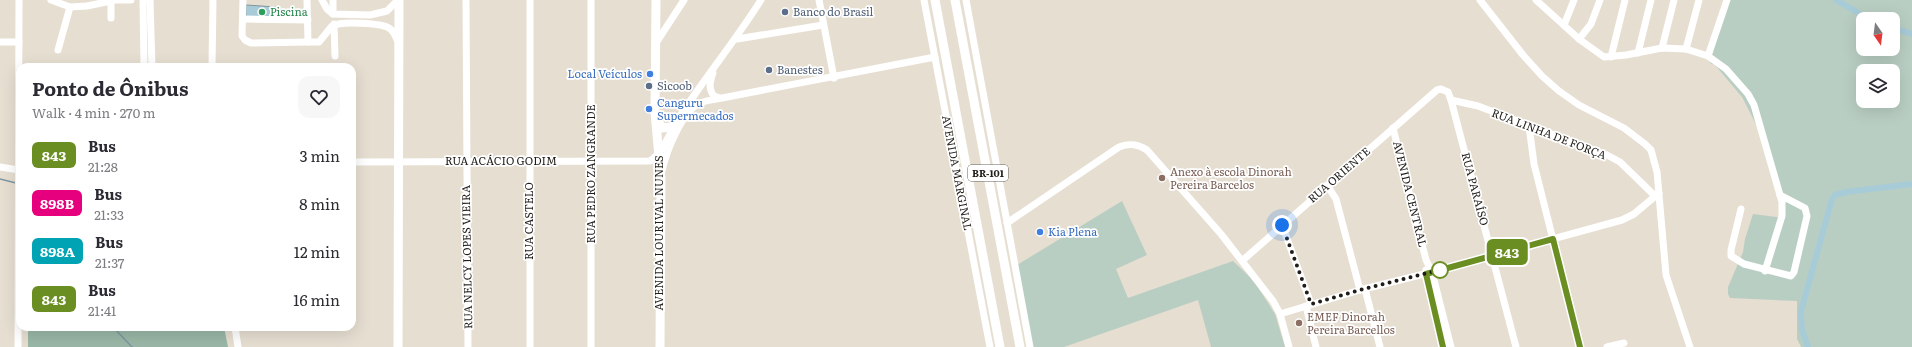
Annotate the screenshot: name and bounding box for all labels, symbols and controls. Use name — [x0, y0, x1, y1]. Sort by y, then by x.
place label: Piscina — [270, 3, 308, 19]
place label: Banco do Brasil — [793, 3, 874, 19]
marker: Piscina — [257, 7, 267, 17]
marker: Banco do Brasil — [780, 7, 790, 17]
north arrow — [1856, 12, 1900, 56]
map controls — [1856, 12, 1900, 108]
place label: Banestes — [777, 61, 823, 77]
button: layers — [1856, 64, 1900, 108]
place label: Local Veículos — [568, 65, 642, 81]
marker: Banestes — [764, 65, 774, 75]
marker: Local Veículos — [645, 69, 655, 79]
text: Ponto de Ônibus — [32, 74, 188, 102]
button: heart — [298, 76, 340, 118]
place label: Sicoob — [657, 77, 692, 93]
marker: Sicoob — [644, 81, 654, 91]
place label: Canguru Supermecados — [657, 94, 734, 123]
text: Walk · 4 min · 270 m — [32, 103, 155, 122]
street label: RUA PEDRO ZANGRANDE — [582, 104, 598, 244]
marker: Canguru Supermecados — [644, 104, 654, 114]
street label: RUA LINHA DE FORÇA — [1490, 104, 1609, 162]
street label: AVENIDA MARGINAL — [939, 114, 977, 232]
text: Bus — [88, 134, 116, 157]
street label: AVENIDA CENTRAL — [1390, 139, 1432, 249]
street label: RUA ORIENTE — [1304, 143, 1373, 206]
text: 3 min — [299, 144, 340, 167]
text: 843 — [42, 145, 66, 165]
street label: RUA PARAÍSO — [1459, 150, 1493, 227]
street label: RUA ACÁCIO GODIM — [445, 152, 557, 168]
street label: AVENIDA LOURIVAL NUNES — [650, 155, 666, 311]
text: 21:28 — [88, 157, 118, 176]
place label: Anexo à escola Dinorah Pereira Barcelos — [1170, 163, 1292, 192]
road number: BR-101 — [968, 165, 1008, 181]
marker: Anexo à escola Dinorah Pereira Barcelos — [1157, 173, 1167, 183]
text: Bus — [94, 182, 122, 205]
street label: RUA CASTELO — [520, 182, 536, 260]
street label: RUA NELCY LOPES VIEIRA — [457, 185, 475, 329]
text: 8 min — [299, 192, 340, 215]
text: 898B — [40, 193, 74, 213]
text: 21:33 — [94, 205, 124, 224]
your location — [1272, 215, 1292, 235]
place label: Kia Plena — [1048, 223, 1097, 239]
marker: Kia Plena — [1035, 227, 1045, 237]
text: Bus — [95, 230, 123, 253]
line badge: 843 — [1484, 239, 1530, 265]
text: 12 min — [294, 240, 340, 263]
text: 898A — [40, 241, 75, 261]
text: 843 — [1495, 242, 1519, 262]
text: 21:37 — [95, 253, 124, 272]
unlabelled marker — [1431, 261, 1449, 279]
text: Bus — [88, 278, 116, 301]
text: 16 min — [293, 288, 340, 311]
text: 843 — [42, 289, 66, 309]
text: 21:41 — [88, 301, 116, 320]
place label: EMEF Dinorah Pereira Barcellos — [1307, 308, 1395, 337]
marker: EMEF Dinorah Pereira Barcellos — [1294, 318, 1304, 328]

